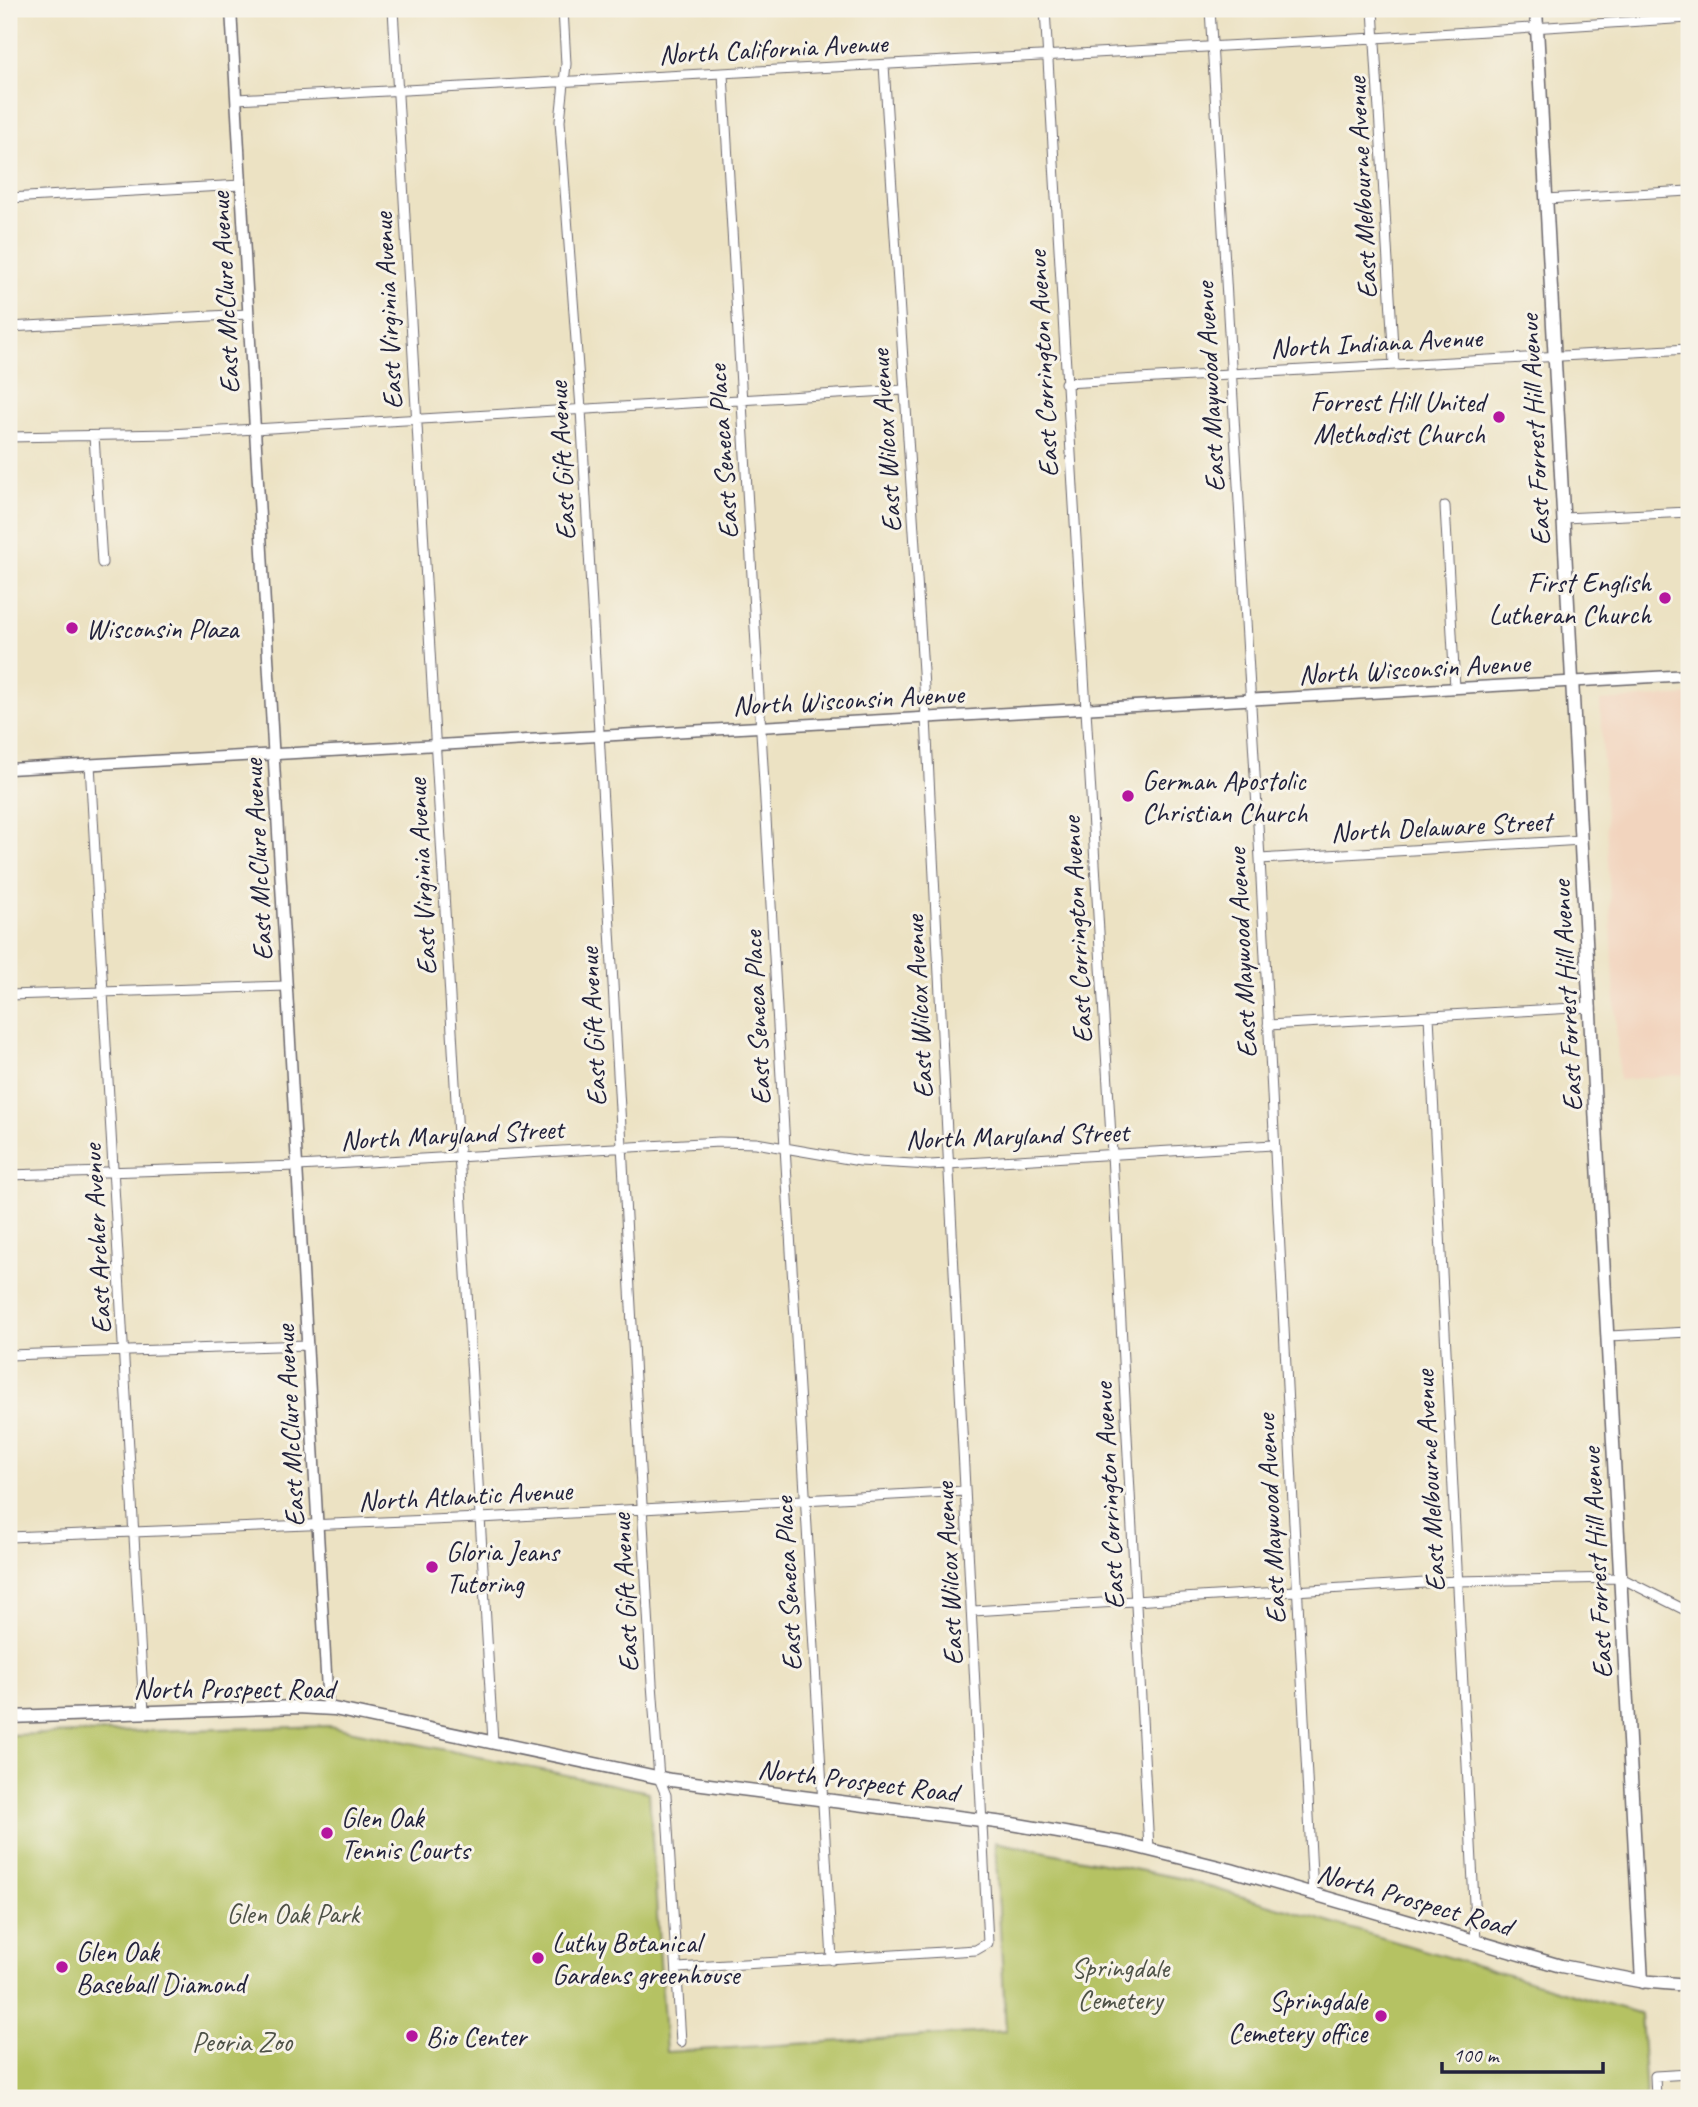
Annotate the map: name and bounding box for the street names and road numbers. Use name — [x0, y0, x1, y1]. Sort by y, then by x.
street label: North California Avenue — [658, 25, 890, 72]
street label: East Melbourne Avenue — [1338, 74, 1385, 300]
street label: East McClure Avenue — [202, 189, 247, 395]
street label: East Virginia Avenue — [365, 210, 410, 410]
street label: East Corrington Avenue — [1019, 248, 1066, 478]
street label: East Maywood Avenue — [1186, 279, 1232, 493]
street label: East Forrest Hill Avenue — [1511, 312, 1558, 547]
street label: North Indiana Avenue — [1269, 319, 1485, 366]
street label: East Wilcox Avenue — [862, 346, 909, 534]
street label: East Seneca Place — [699, 362, 746, 540]
street label: East Gift Avenue — [540, 379, 583, 541]
street label: North Wisconsin Avenue — [1298, 645, 1532, 692]
street label: North Wisconsin Avenue — [732, 676, 966, 723]
street label: East McClure Avenue — [235, 756, 280, 962]
street label: East Virginia Avenue — [399, 776, 444, 976]
street label: North Delaware Street — [1330, 803, 1556, 850]
street label: East Corrington Avenue — [1053, 814, 1100, 1044]
street label: East Maywood Avenue — [1218, 845, 1264, 1059]
street label: East Forrest Hill Avenue — [1543, 878, 1590, 1113]
street label: East Wilcox Avenue — [896, 913, 941, 1099]
street label: East Seneca Place — [734, 928, 779, 1106]
street label: East Gift Avenue — [571, 945, 614, 1107]
street label: North Maryland Street — [339, 1111, 567, 1158]
street label: North Maryland Street — [905, 1114, 1132, 1157]
street label: East Archer Avenue — [74, 1141, 119, 1335]
street label: East McClure Avenue — [267, 1322, 312, 1528]
street label: East Melbourne Avenue — [1406, 1367, 1453, 1593]
street label: East Corrington Avenue — [1085, 1380, 1132, 1610]
street label: East Maywood Avenue — [1247, 1411, 1293, 1625]
street label: East Forrest Hill Avenue — [1573, 1445, 1620, 1680]
street label: North Atlantic Avenue — [357, 1472, 575, 1519]
street label: East Wilcox Avenue — [926, 1480, 971, 1666]
street label: East Seneca Place — [765, 1494, 810, 1672]
street label: East Gift Avenue — [603, 1511, 646, 1673]
street label: North Prospect Road — [133, 1671, 339, 1706]
street label: North Prospect Road — [756, 1751, 964, 1811]
street label: North Prospect Road — [1313, 1855, 1520, 1945]

